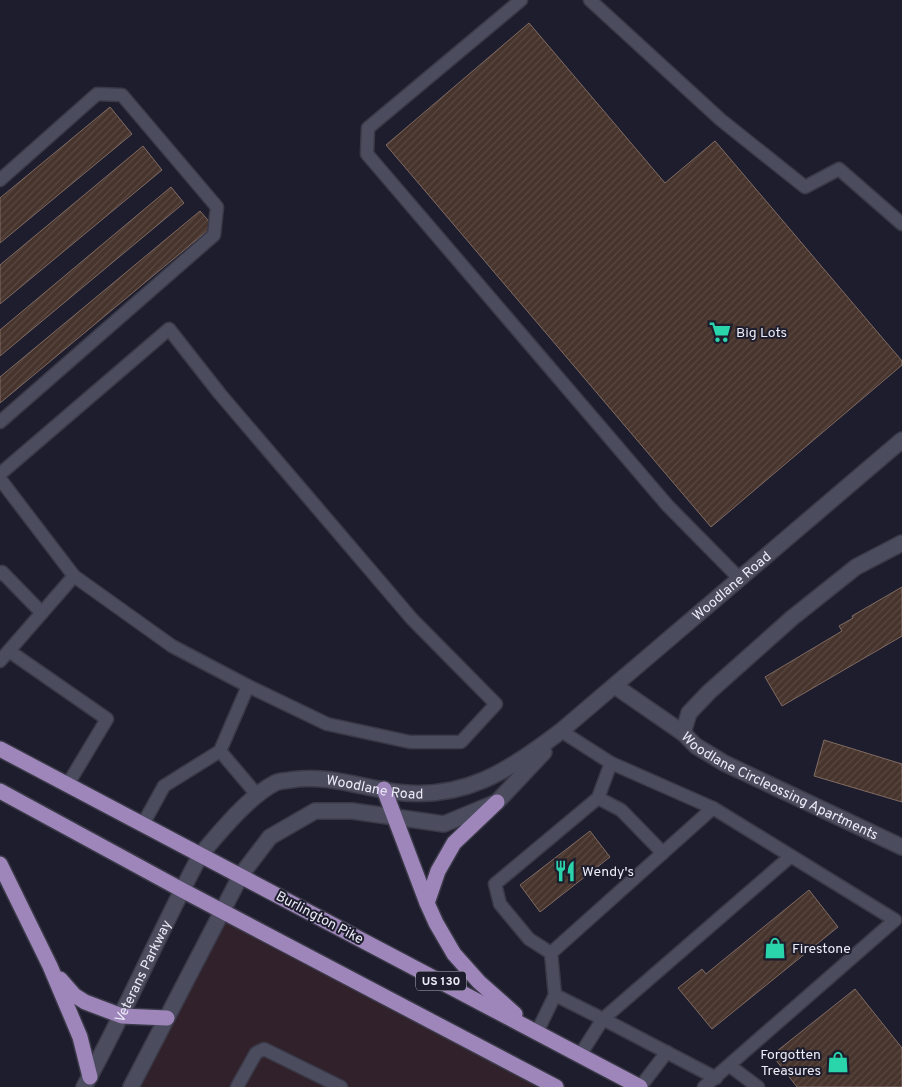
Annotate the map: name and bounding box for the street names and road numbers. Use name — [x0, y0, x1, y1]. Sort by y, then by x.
street label: Woodlane Road — [690, 548, 775, 625]
street label: Woodlane Circleossing Apartments — [677, 729, 881, 845]
street label: Woodlane Road — [325, 772, 423, 804]
street label: Burlington Pike — [273, 888, 366, 949]
street label: Veterans Parkway — [112, 918, 176, 1026]
road number: US 130 — [416, 971, 466, 990]

